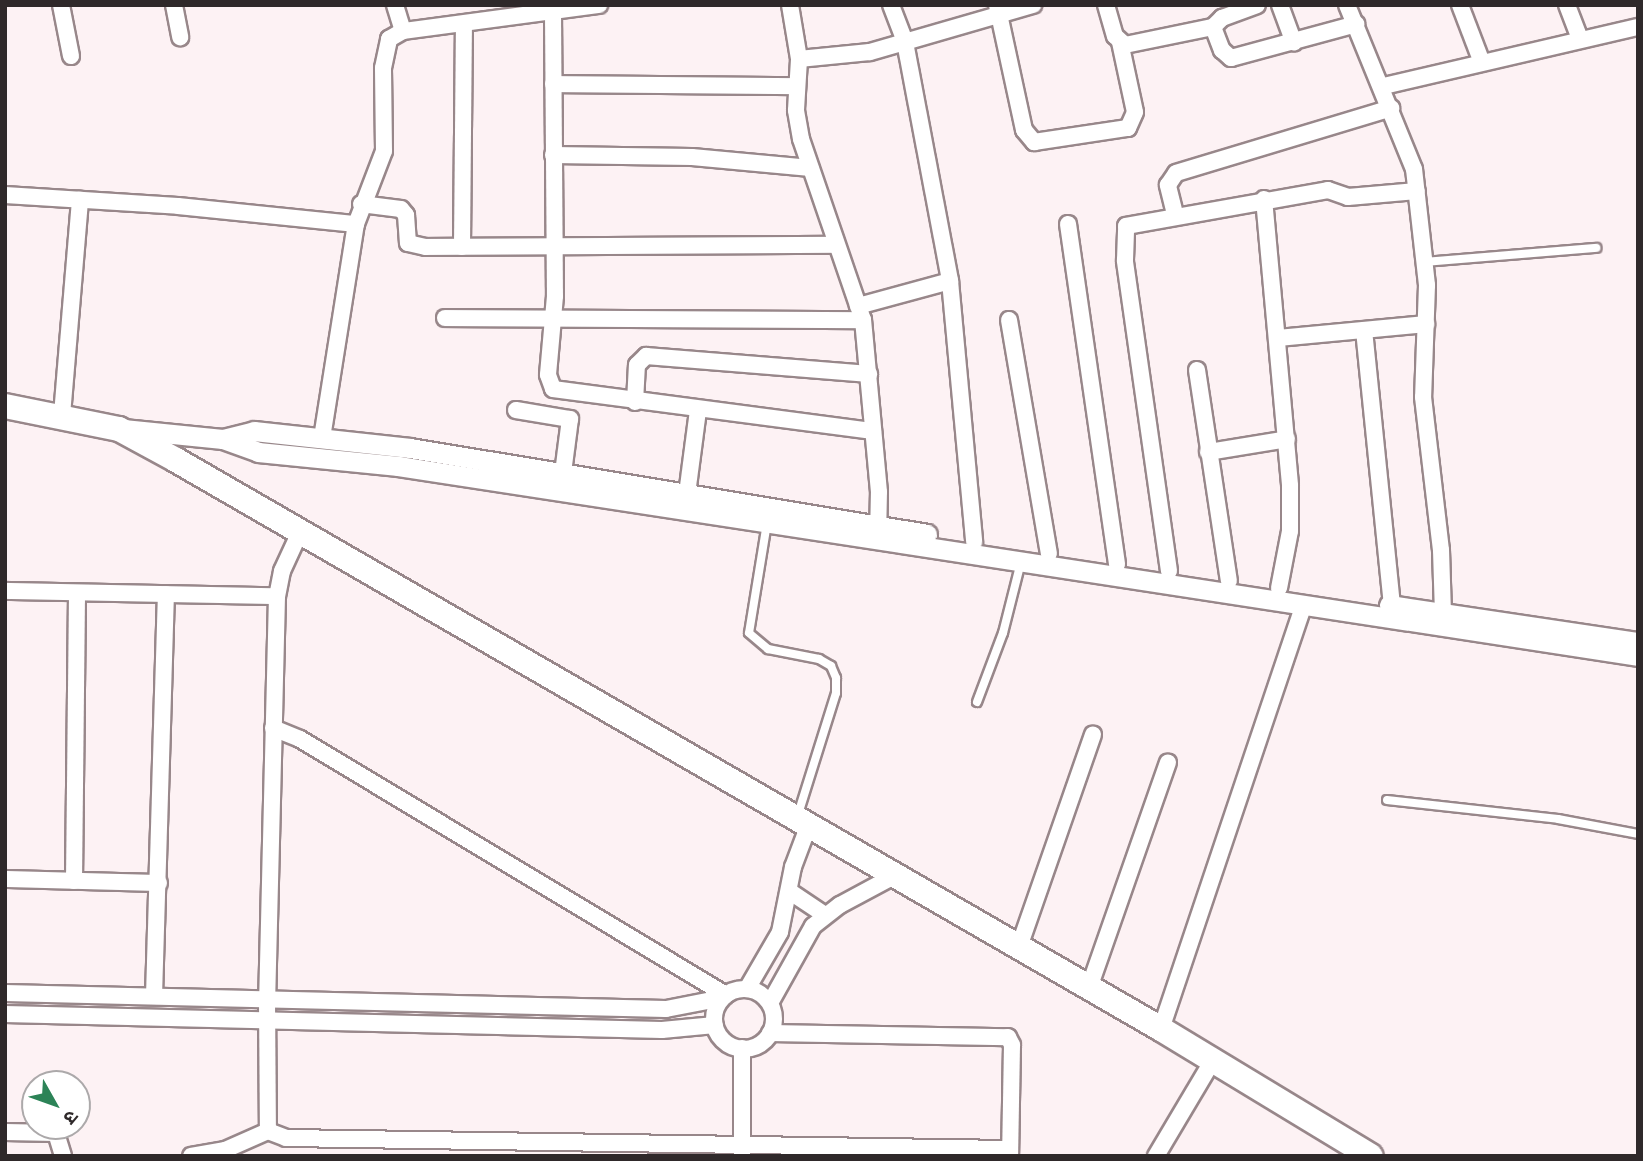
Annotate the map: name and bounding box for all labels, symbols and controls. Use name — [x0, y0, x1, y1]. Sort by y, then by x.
north arrow — [21, 1070, 91, 1140]
text: उ — [59, 1107, 83, 1129]

